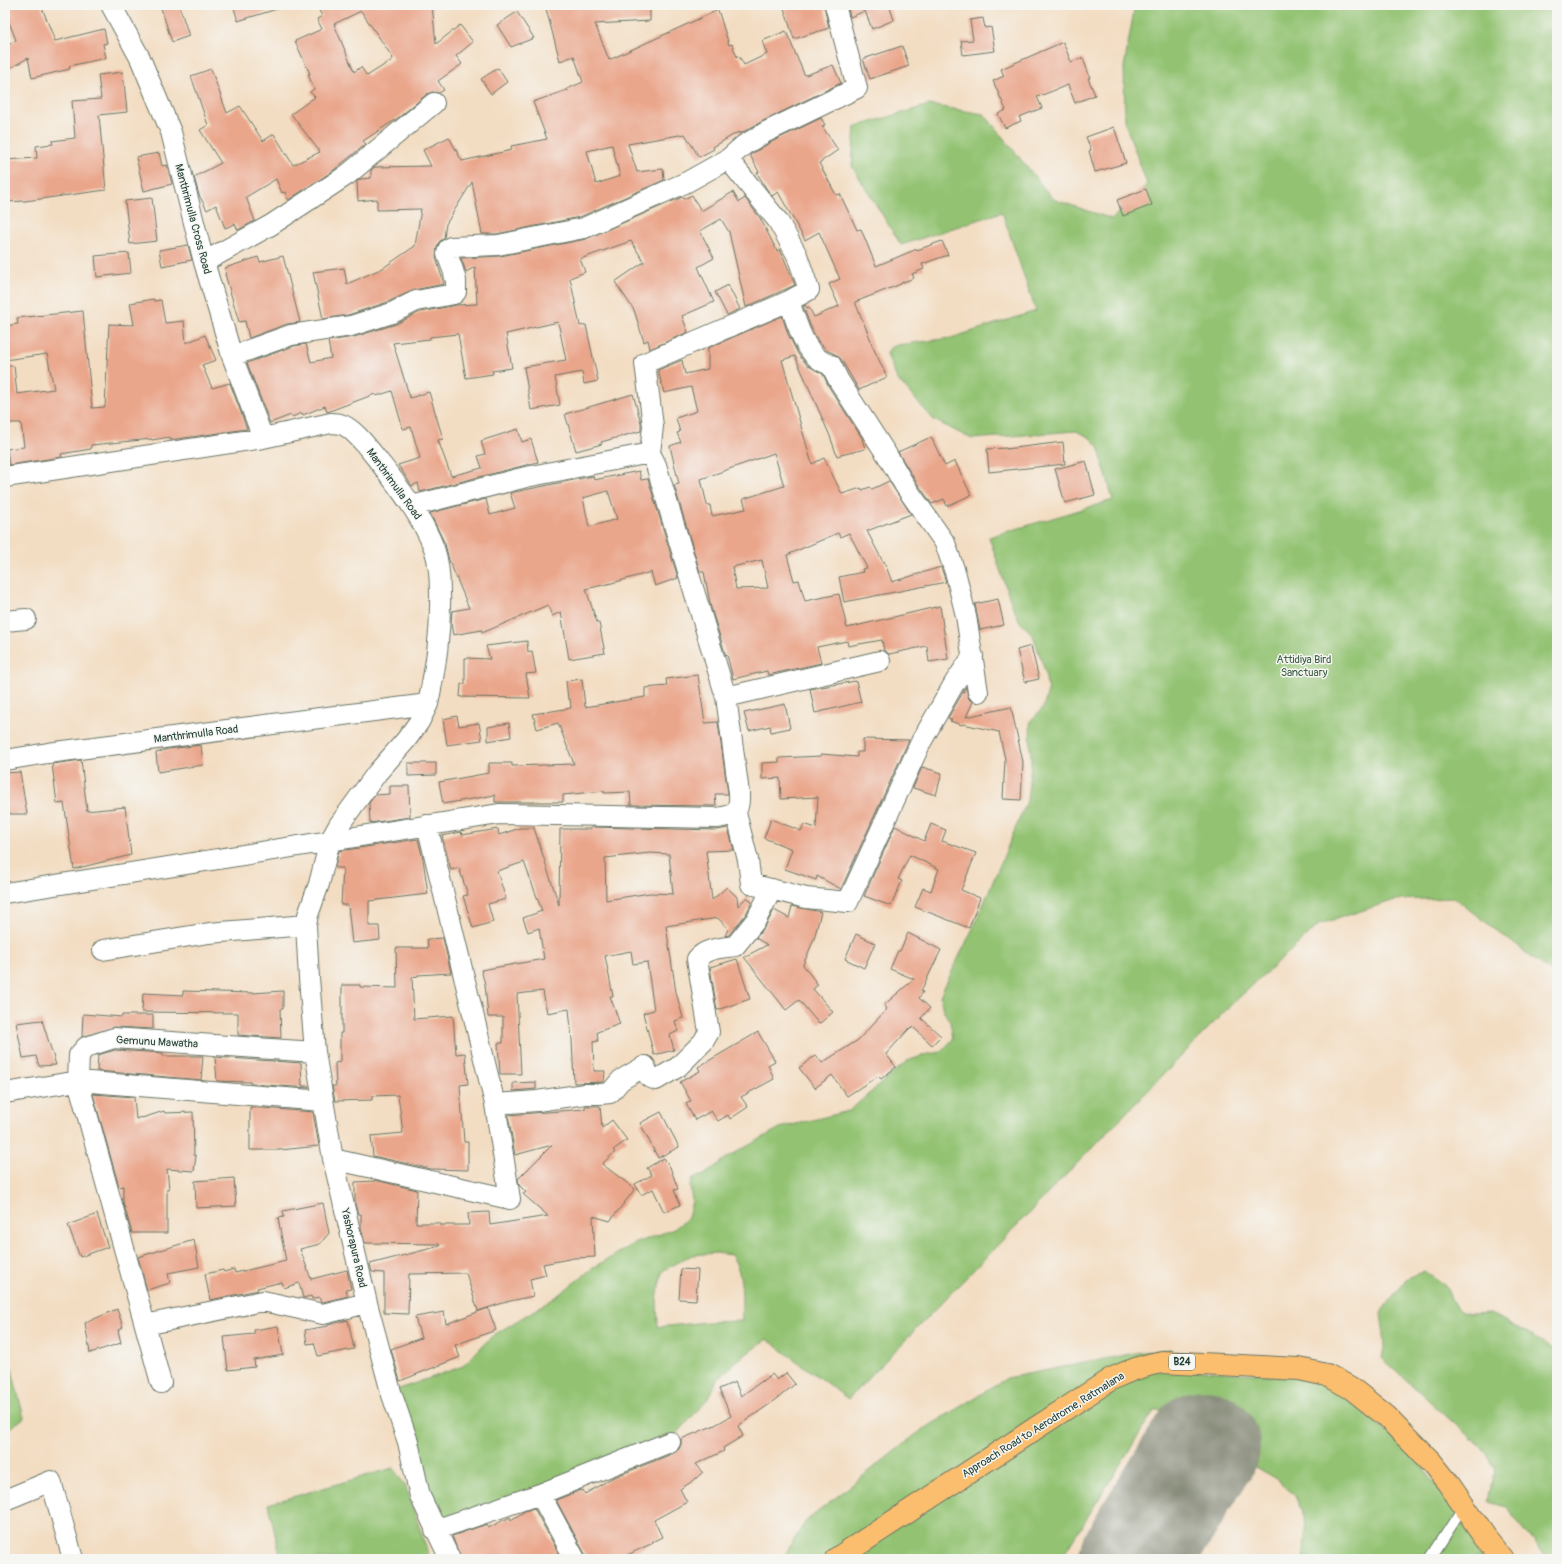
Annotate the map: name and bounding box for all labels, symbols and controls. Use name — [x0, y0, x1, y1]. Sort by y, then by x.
street label: Manthrimulla Cross Road — [172, 163, 214, 275]
street label: Manthrimulla Road — [364, 446, 424, 522]
park label: Attidiya Bird Sanctuary — [1277, 653, 1331, 679]
street label: Manthrimulla Road — [153, 722, 239, 746]
street label: Gemunu Mawatha — [116, 1033, 198, 1051]
street label: Yashorapura Road — [338, 1206, 369, 1289]
road number: B24 — [1169, 1354, 1195, 1370]
street label: Approach Road to Aerodrome, Ratmalana — [959, 1369, 1127, 1481]

